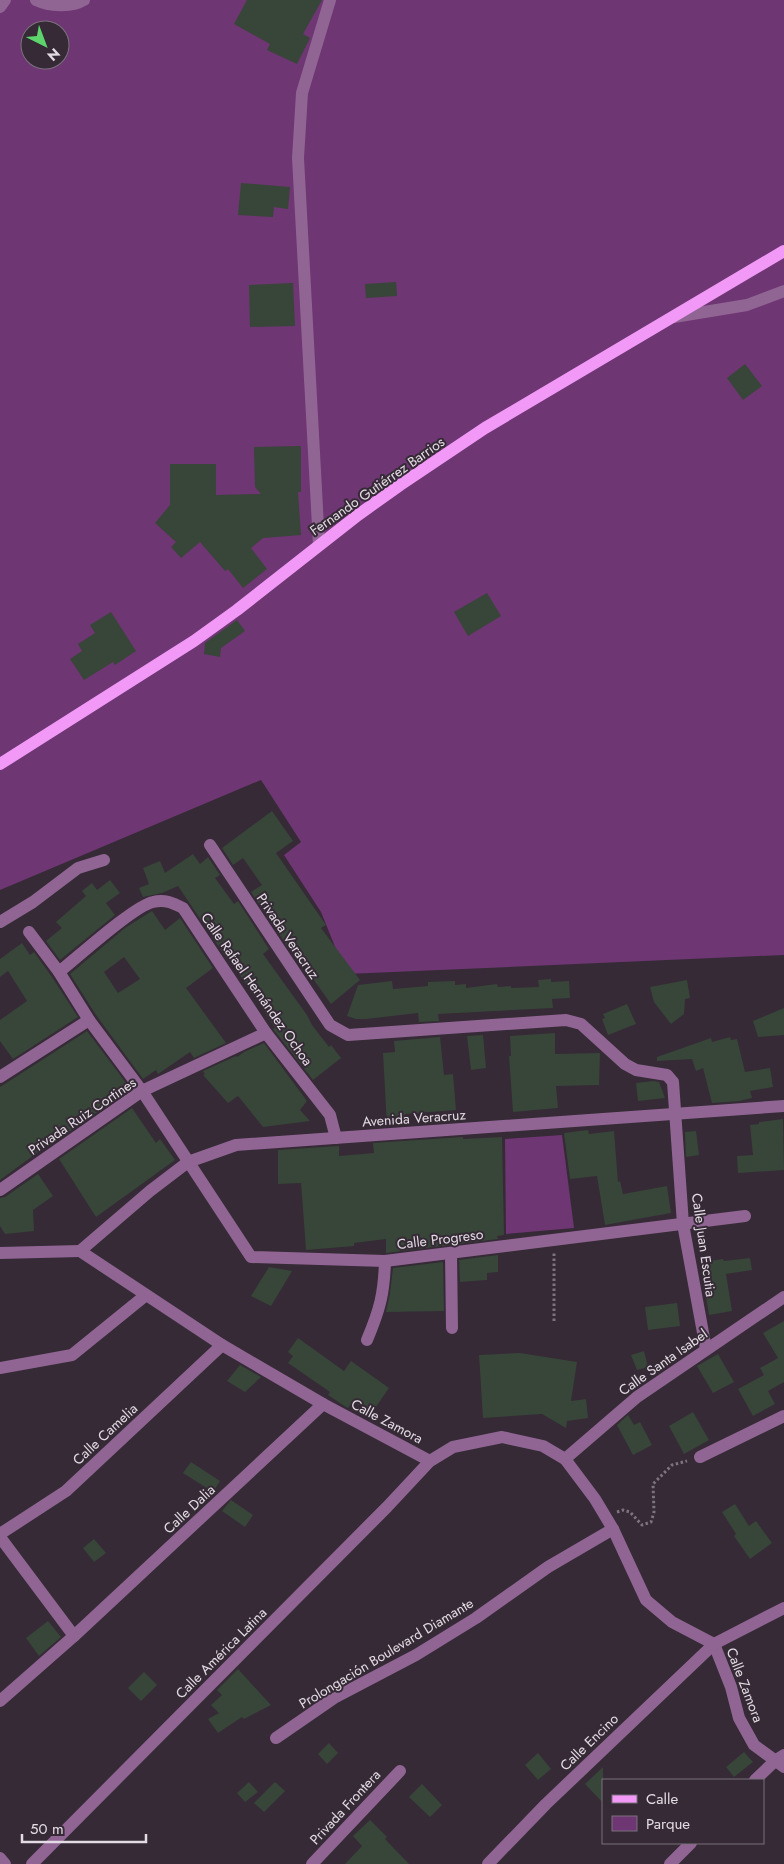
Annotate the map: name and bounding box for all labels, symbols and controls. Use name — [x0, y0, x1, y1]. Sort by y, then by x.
north arrow — [20, 20, 70, 70]
text: N — [43, 44, 65, 66]
street label: Fernando Gutiérrez Barrios — [306, 432, 449, 540]
street label: Privada Veracruz — [252, 889, 325, 983]
street label: Calle Rafael Hernández Ochoa — [196, 908, 318, 1070]
street label: Privada Ruiz Cortines — [24, 1072, 140, 1160]
street label: Avenida Veracruz — [362, 1104, 467, 1132]
street label: Calle Juan Escutia — [687, 1192, 721, 1298]
street label: Calle Progreso — [396, 1224, 485, 1254]
street label: Calle Santa Isabel — [614, 1324, 712, 1400]
street label: Calle Zamora — [348, 1394, 426, 1448]
street label: Calle Camelia — [68, 1399, 142, 1469]
street label: Calle Dalia — [159, 1480, 219, 1538]
street label: Prolongación Boulevard Diamante — [295, 1593, 477, 1713]
street label: Calle América Latina — [171, 1603, 271, 1703]
street label: Calle Zamora — [722, 1645, 768, 1725]
street label: Calle Encino — [555, 1709, 623, 1775]
street label: Privada Frontera — [305, 1765, 385, 1849]
legend — [602, 1779, 764, 1844]
text: Calle — [646, 1788, 678, 1810]
scale bar — [22, 1812, 146, 1844]
text: Parque — [646, 1813, 690, 1835]
text: 50 m — [30, 1818, 64, 1840]

